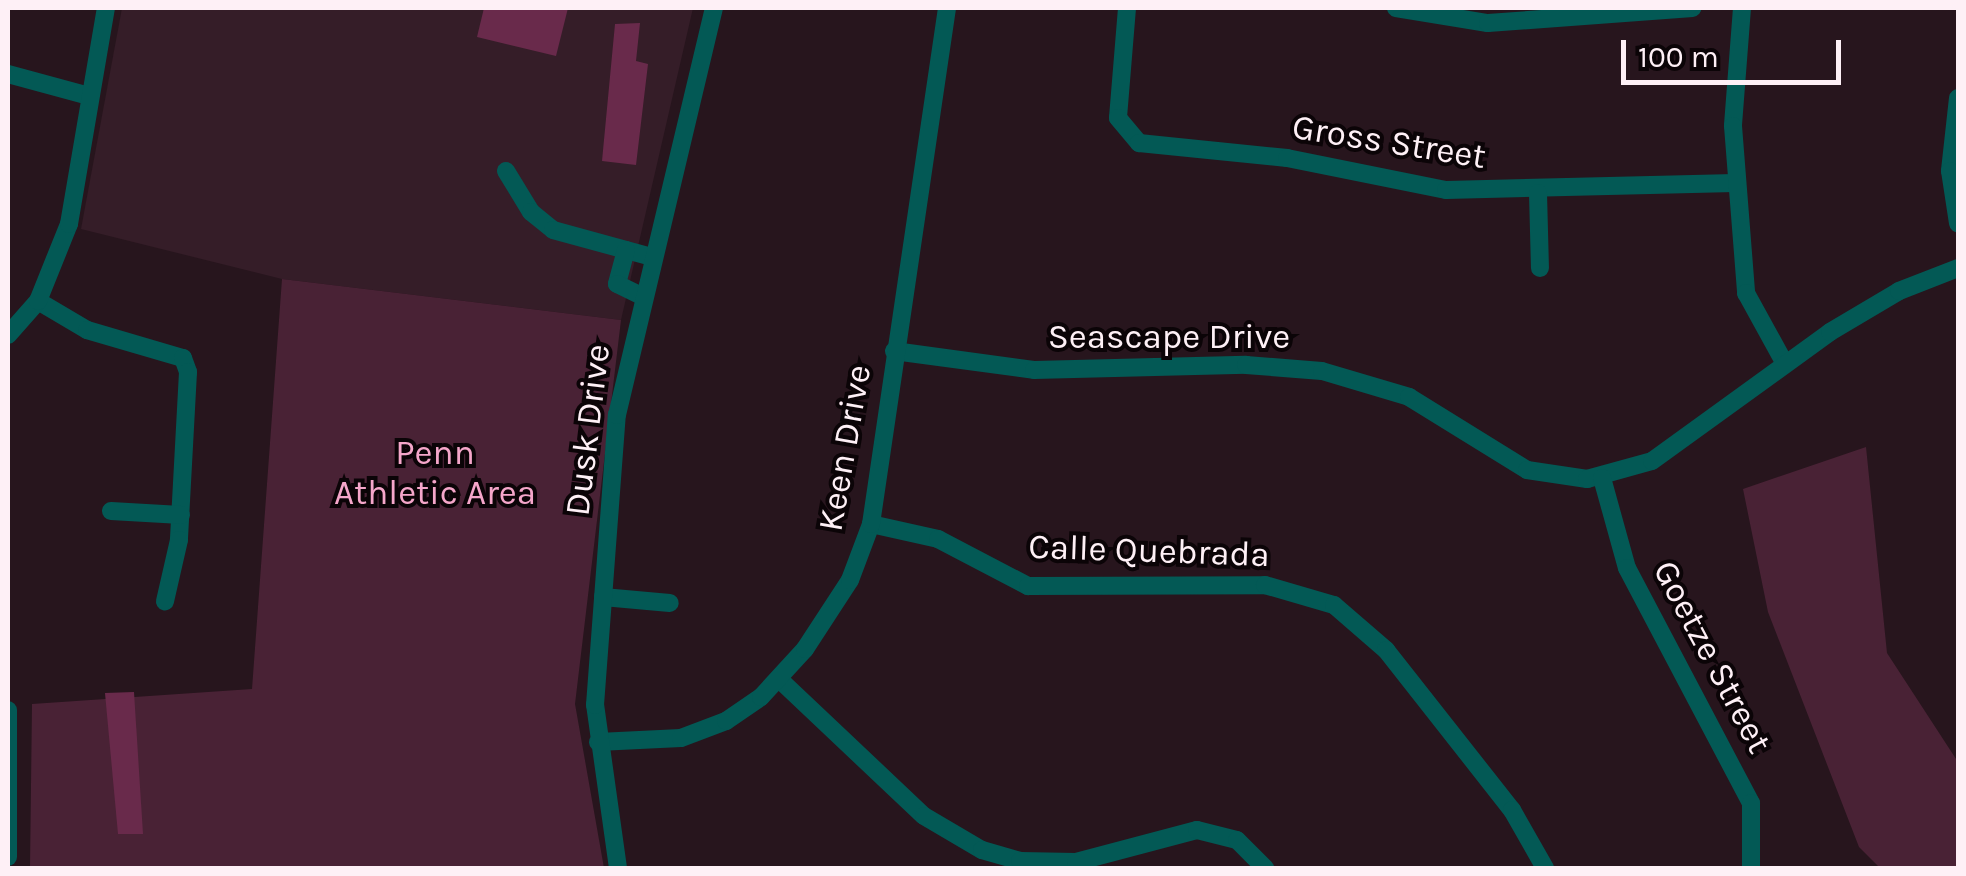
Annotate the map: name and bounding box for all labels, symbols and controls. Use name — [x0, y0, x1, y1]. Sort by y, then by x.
scale bar — [1626, 20, 1846, 82]
text: 100 m — [1638, 39, 1719, 75]
street label: Gross Street — [1289, 106, 1489, 178]
street label: Seascape Drive — [1048, 316, 1290, 358]
street label: Dusk Drive — [557, 342, 619, 518]
street label: Keen Drive — [810, 361, 880, 535]
park label: Penn Athletic Area — [334, 432, 536, 514]
street label: Calle Quebrada — [1028, 526, 1270, 576]
street label: Goetze Street — [1644, 554, 1780, 760]

